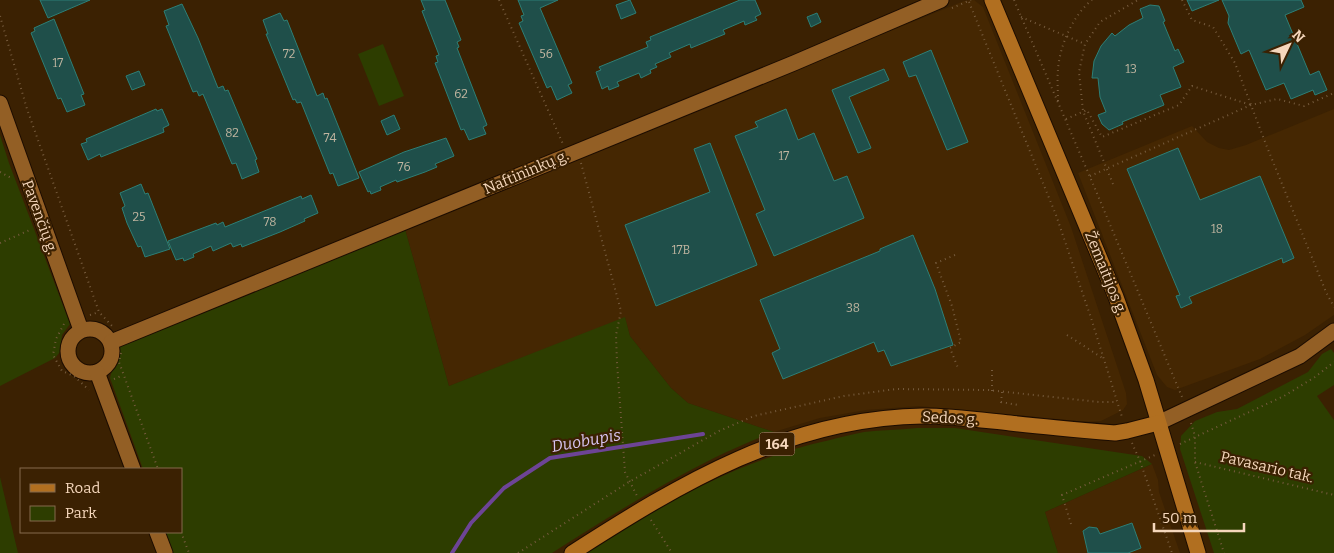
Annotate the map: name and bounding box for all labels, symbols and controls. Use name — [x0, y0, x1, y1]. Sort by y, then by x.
north arrow — [1264, 20, 1314, 70]
text: N — [1288, 27, 1308, 46]
house number: 72 — [283, 47, 295, 61]
house number: 56 — [539, 47, 553, 61]
house number: 17 — [53, 56, 63, 70]
house number: 13 — [1125, 62, 1137, 76]
house number: 62 — [454, 87, 468, 101]
house number: 82 — [225, 126, 239, 140]
house number: 74 — [324, 131, 336, 145]
street label: Naftininkų g. — [481, 146, 571, 198]
house number: 17 — [779, 149, 789, 163]
house number: 76 — [398, 160, 410, 174]
street label: Pavenčių g. — [18, 177, 62, 257]
house number: 25 — [133, 210, 145, 224]
house number: 78 — [263, 215, 277, 229]
house number: 18 — [1211, 222, 1223, 236]
street label: Žemaitijos g. — [1081, 229, 1131, 317]
house number: 17B — [672, 243, 690, 257]
house number: 38 — [846, 301, 860, 315]
street label: Sedos g. — [921, 408, 979, 428]
water label: Duobupis — [550, 425, 623, 456]
road number: 164 — [760, 432, 794, 456]
street label: Pavasario tak. — [1219, 448, 1315, 486]
legend — [20, 468, 182, 533]
text: Road — [65, 479, 100, 497]
scale bar — [1154, 500, 1244, 532]
text: Park — [65, 504, 97, 522]
text: 50 m — [1162, 509, 1198, 527]

